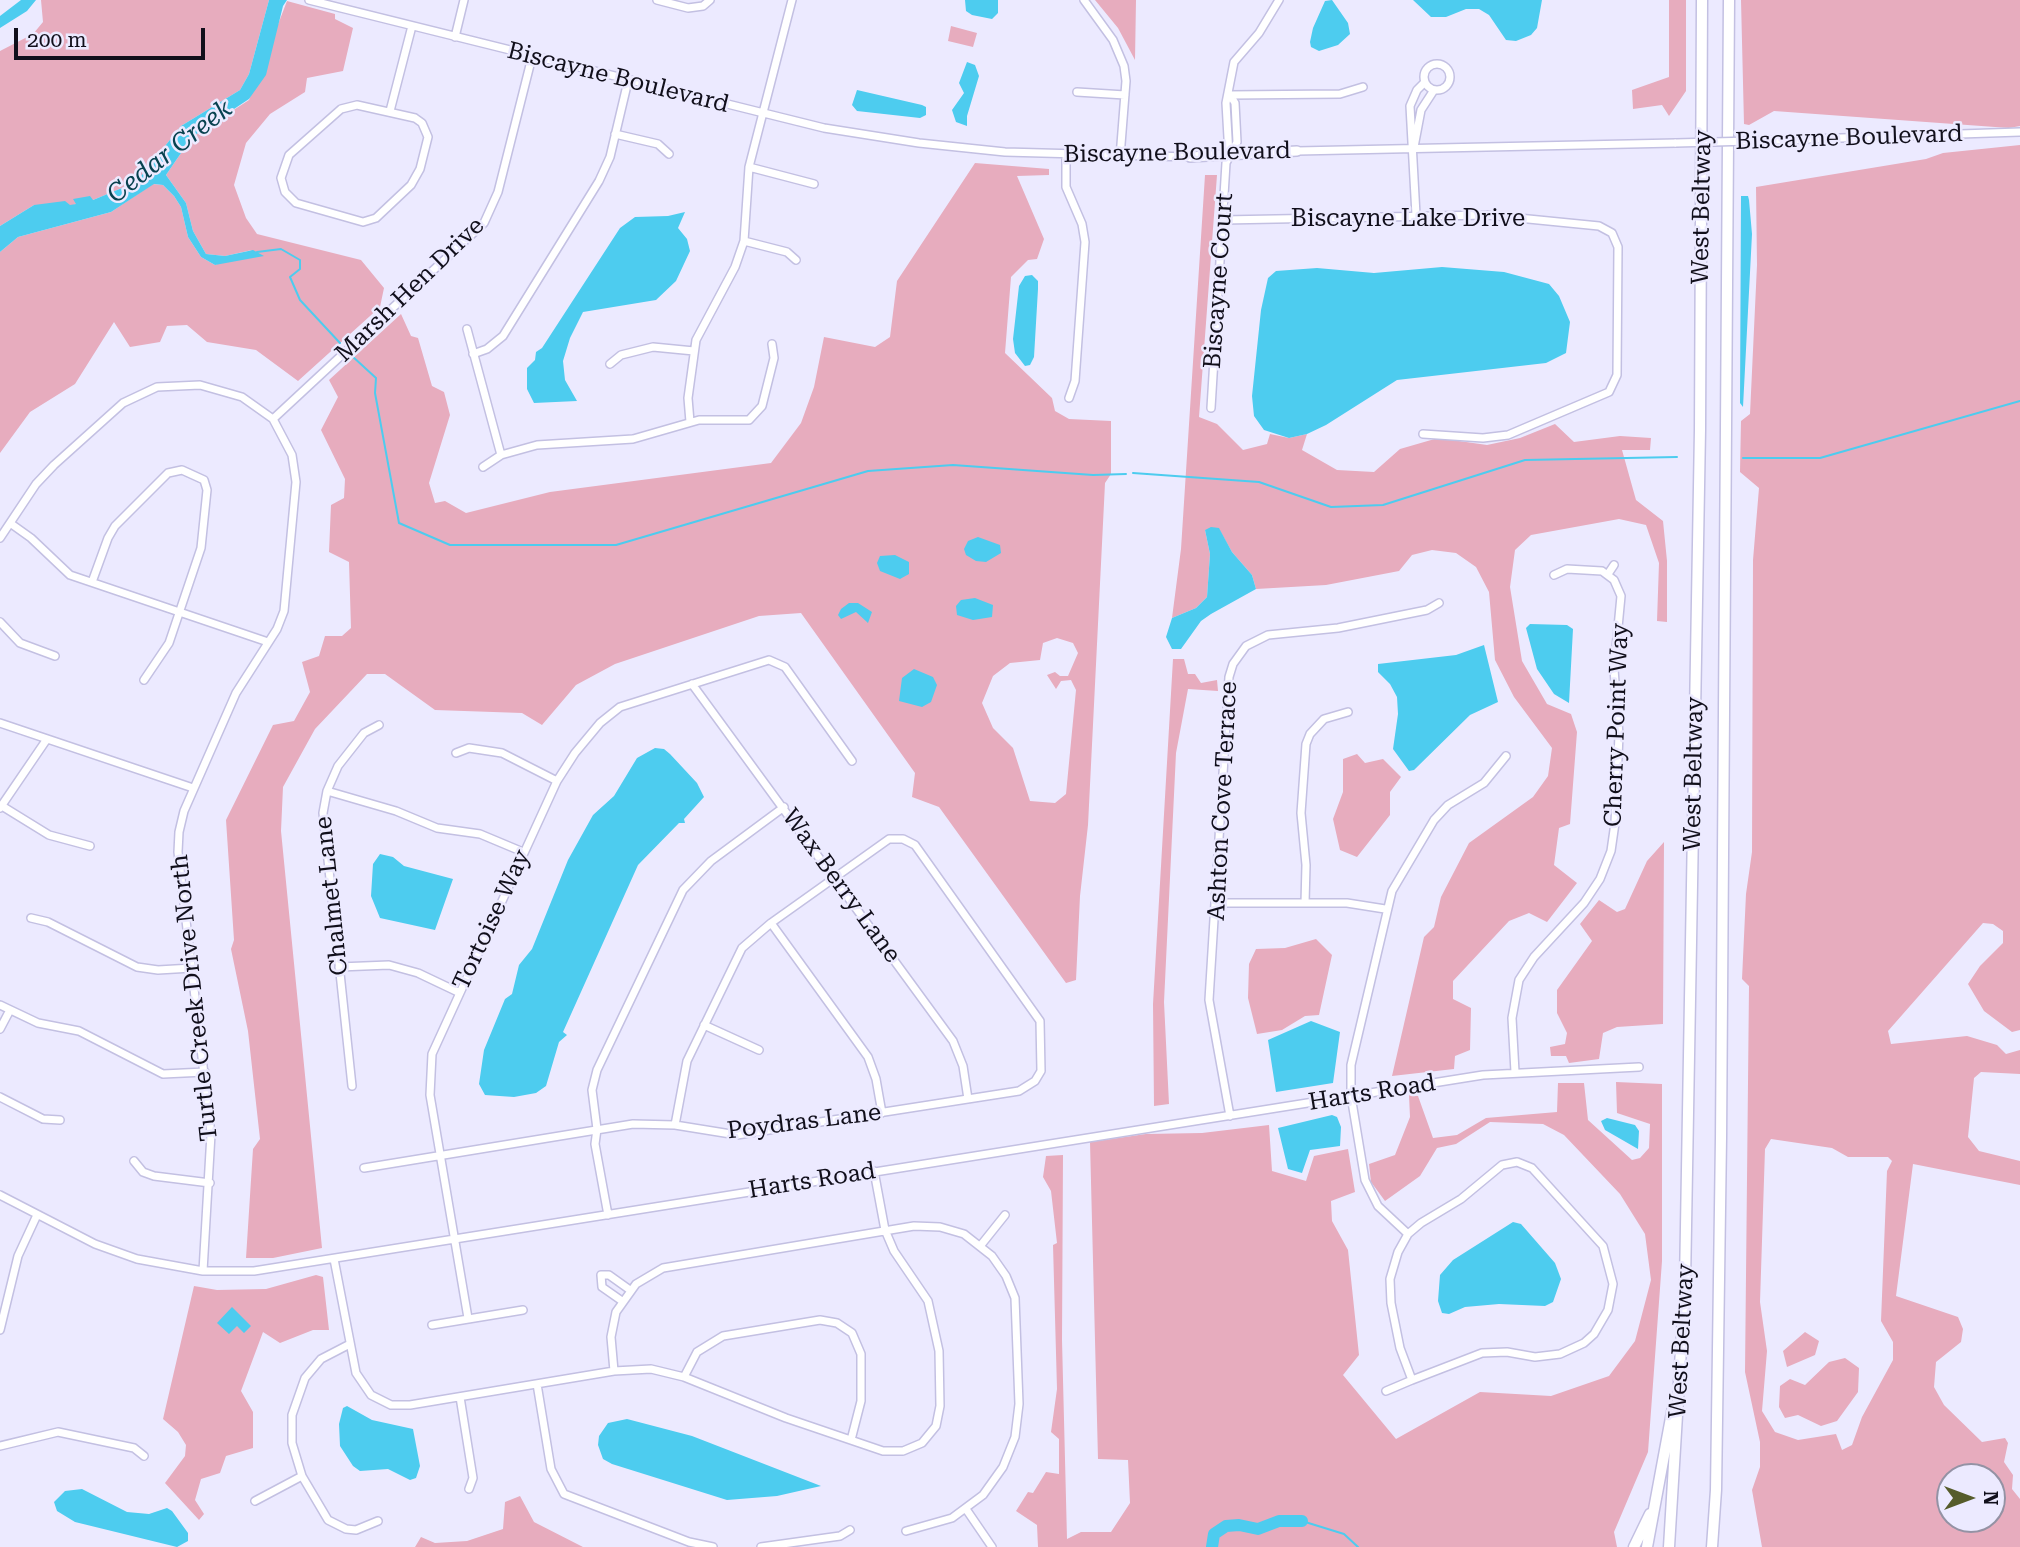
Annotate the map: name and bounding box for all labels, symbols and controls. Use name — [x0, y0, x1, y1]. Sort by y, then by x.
scale bar — [18, 14, 208, 58]
text: 200 m — [27, 28, 87, 52]
street label: Biscayne Boulevard — [504, 37, 732, 119]
water label: Cedar Creek — [101, 94, 239, 210]
street label: Biscayne Boulevard — [1735, 120, 1963, 156]
street label: West Beltway — [1686, 129, 1718, 285]
street label: Biscayne Boulevard — [1063, 137, 1291, 169]
street label: Biscayne Court — [1198, 192, 1240, 370]
street label: Biscayne Lake Drive — [1291, 205, 1525, 233]
street label: Marsh Hen Drive — [330, 212, 490, 368]
street label: Cherry Point Way — [1599, 623, 1635, 827]
street label: Ashton Cove Terrace — [1202, 681, 1244, 921]
street label: West Beltway — [1678, 696, 1710, 852]
street label: Wax Berry Lane — [776, 803, 906, 969]
street label: Chalmet Lane — [309, 815, 355, 977]
street label: Tortoise Way — [447, 845, 537, 995]
street label: Turtle Creek Drive North — [166, 853, 224, 1143]
street label: Harts Road — [1306, 1069, 1438, 1117]
street label: Poydras Lane — [725, 1098, 883, 1146]
street label: Harts Road — [746, 1157, 878, 1205]
street label: West Beltway — [1664, 1263, 1700, 1419]
north arrow — [1936, 1463, 2006, 1533]
text: N — [1979, 1491, 2002, 1505]

